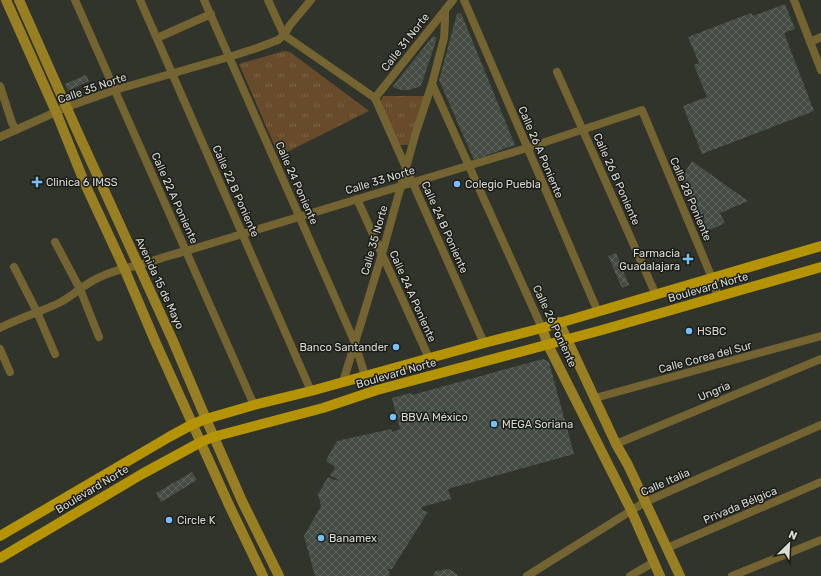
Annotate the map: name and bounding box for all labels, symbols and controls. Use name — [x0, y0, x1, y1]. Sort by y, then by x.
street label: Calle 31 Norte — [379, 11, 432, 74]
street label: Calle 35 Norte — [56, 71, 128, 106]
street label: Calle 26 A Poniente — [515, 104, 566, 200]
street label: Calle 26 B Poniente — [590, 131, 643, 227]
street label: Calle 24 Poniente — [272, 140, 321, 227]
street label: Calle 22 B Poniente — [209, 143, 262, 239]
street label: Calle 22 A Poniente — [149, 151, 201, 246]
street label: Calle 28 Poniente — [667, 155, 714, 243]
street label: Calle 33 Norte — [344, 164, 417, 197]
marker: Clinica 6 IMSS — [31, 176, 43, 188]
place label: Clinica 6 IMSS — [46, 176, 118, 189]
place label: Colegio Puebla — [465, 178, 541, 191]
street label: Calle 24 B Poniente — [418, 179, 471, 275]
marker: Colegio Puebla — [452, 179, 462, 189]
street label: Calle 35 Norte — [358, 204, 391, 277]
street label: Avenida 15 de Mayo — [133, 235, 187, 331]
place label: Farmacia Guadalajara — [619, 247, 680, 273]
street label: Calle 24 A Poniente — [387, 248, 439, 344]
marker: Farmacia Guadalajara — [683, 254, 693, 264]
street label: Boulevard Norte — [667, 270, 750, 305]
street label: Calle 26 Poniente — [530, 283, 579, 369]
place label: HSBC — [697, 325, 726, 338]
marker: HSBC — [684, 326, 694, 336]
street label: Calle Corea del Sur — [657, 339, 754, 376]
place label: Banco Santander — [299, 341, 389, 354]
marker: Banco Santander — [391, 342, 401, 352]
street label: Boulevard Norte — [355, 356, 438, 391]
street label: Ungria — [696, 379, 732, 404]
place label: BBVA México — [401, 411, 468, 424]
marker: BBVA México — [388, 412, 398, 422]
place label: MEGA Soriana — [502, 418, 573, 431]
marker: MEGA Soriana — [489, 419, 499, 429]
street label: Boulevard Norte — [53, 463, 131, 516]
street label: Calle Italia — [639, 466, 692, 499]
street label: Privada Bélgica — [701, 484, 779, 527]
place label: Circle K — [177, 514, 216, 527]
marker: Circle K — [164, 515, 174, 525]
north arrow — [769, 524, 809, 564]
text: N — [787, 528, 799, 543]
place label: Banamex — [329, 532, 377, 545]
marker: Banamex — [316, 533, 326, 543]

